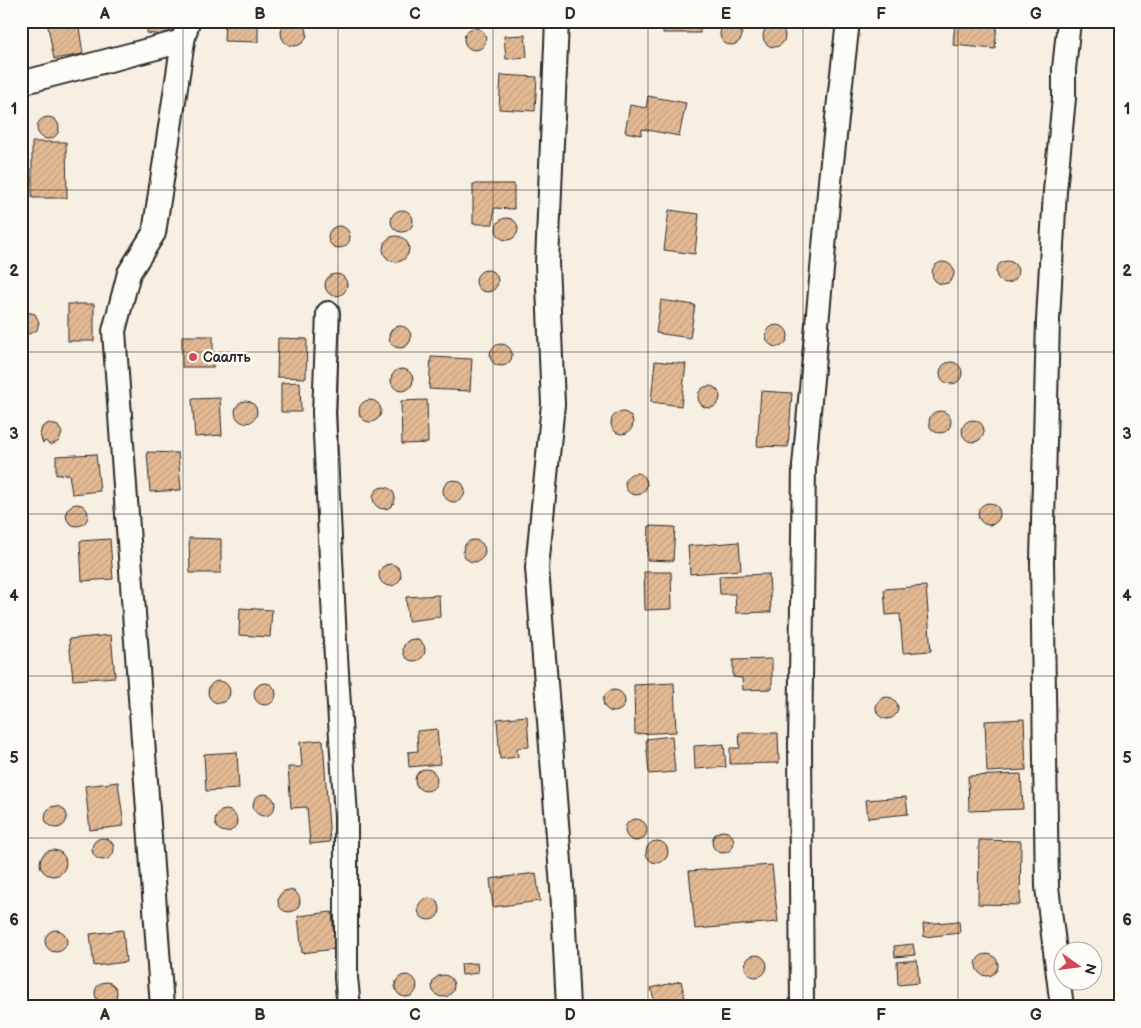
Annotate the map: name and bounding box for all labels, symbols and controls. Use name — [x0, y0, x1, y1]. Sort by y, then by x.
text: A — [99, 5, 110, 24]
text: B — [254, 5, 266, 24]
text: C — [409, 5, 421, 24]
text: D — [564, 5, 576, 24]
text: E — [721, 5, 731, 24]
text: F — [876, 5, 886, 24]
text: G — [1030, 5, 1042, 24]
text: 1 — [11, 100, 17, 119]
text: 1 — [1124, 100, 1130, 119]
text: 2 — [9, 262, 19, 281]
text: 2 — [1122, 262, 1132, 281]
place label: Саалть — [203, 349, 251, 366]
marker: Саалть — [187, 351, 199, 363]
text: 3 — [9, 425, 19, 444]
text: 3 — [1122, 425, 1132, 444]
text: 4 — [9, 587, 19, 606]
text: 4 — [1122, 587, 1132, 606]
text: 5 — [9, 749, 19, 768]
text: 5 — [1122, 749, 1132, 768]
text: 6 — [9, 911, 19, 930]
text: 6 — [1122, 911, 1132, 930]
north arrow — [1054, 940, 1104, 990]
text: N — [1081, 962, 1100, 976]
text: A — [99, 1006, 110, 1025]
text: B — [254, 1006, 266, 1025]
text: C — [409, 1006, 421, 1025]
text: D — [564, 1006, 576, 1025]
text: E — [721, 1006, 731, 1025]
text: F — [876, 1006, 886, 1025]
text: G — [1030, 1006, 1042, 1025]

